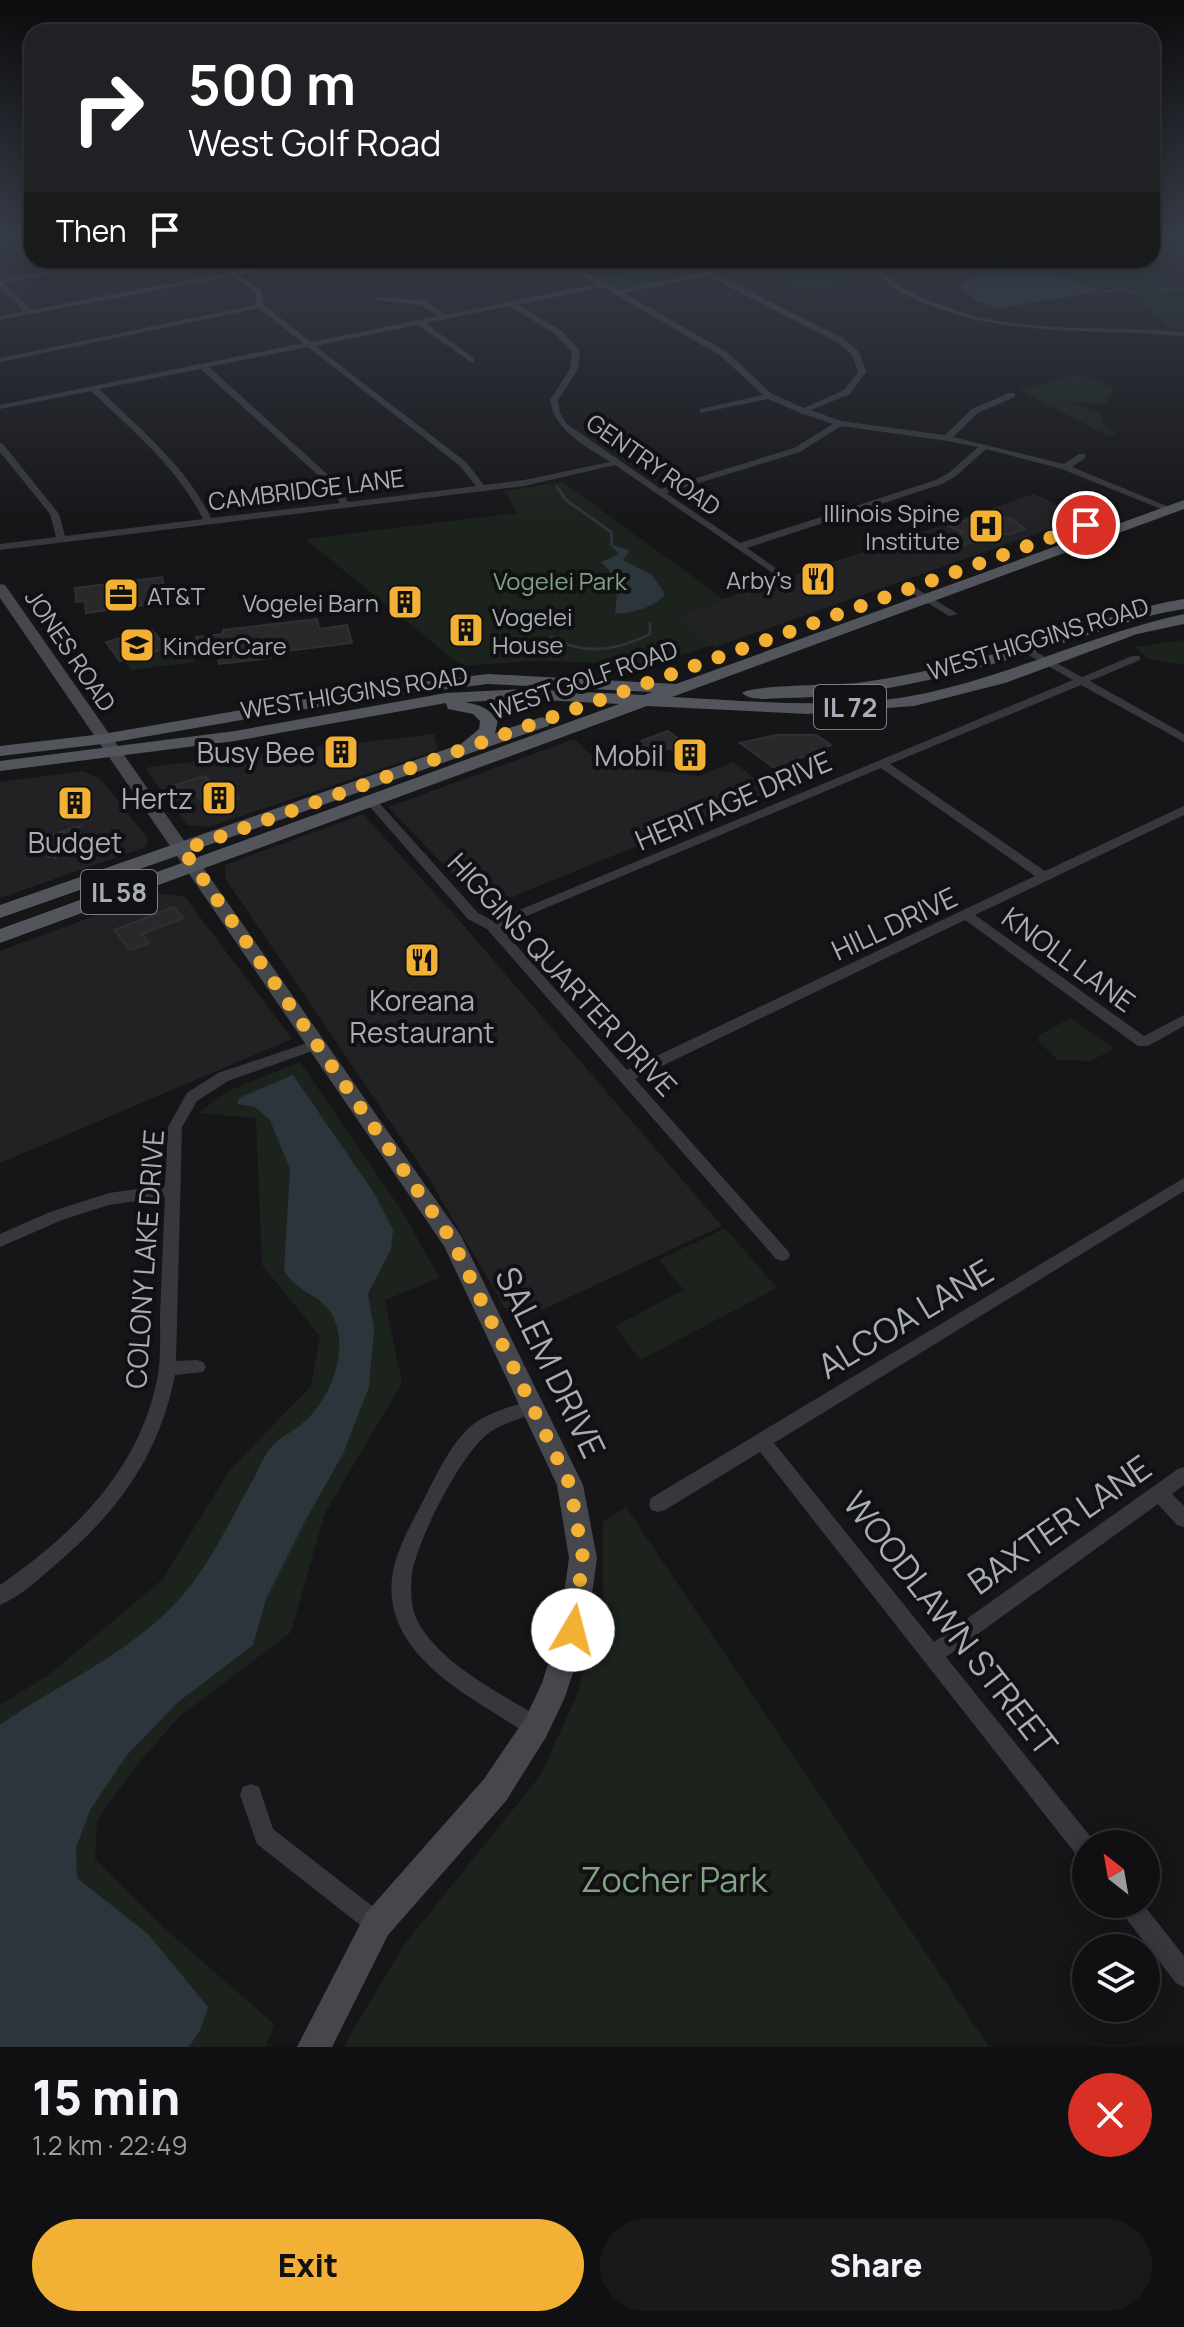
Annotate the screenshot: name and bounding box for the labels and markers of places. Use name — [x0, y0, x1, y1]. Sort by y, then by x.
pin — [1052, 491, 1120, 559]
place label: Illinois Spine Institute — [823, 496, 960, 557]
hospital icon: Illinois Spine Institute — [967, 507, 1005, 545]
restaurant icon: Arby's — [799, 560, 837, 598]
place label: Arby's — [726, 563, 792, 596]
office icon: AT&T — [102, 576, 140, 614]
place label: AT&T — [147, 579, 206, 612]
building icon: Vogelei Barn — [386, 583, 424, 621]
place label: Vogelei Barn — [243, 586, 379, 619]
place label: Vogelei House — [492, 600, 573, 661]
building icon: Vogelei House — [447, 611, 485, 649]
school or university icon: KinderCare — [118, 626, 156, 664]
place label: KinderCare — [163, 629, 287, 662]
place label: Busy Bee — [197, 733, 315, 771]
building icon: Busy Bee — [322, 733, 360, 771]
place label: Mobil — [594, 736, 664, 774]
building icon: Mobil — [671, 736, 709, 774]
place label: Hertz — [121, 779, 193, 817]
building icon: Hertz — [200, 779, 238, 817]
building icon: Budget — [56, 784, 94, 822]
place label: Budget — [28, 823, 122, 861]
restaurant icon: Koreana Restaurant — [403, 941, 441, 979]
place label: Koreana Restaurant — [349, 981, 495, 1051]

